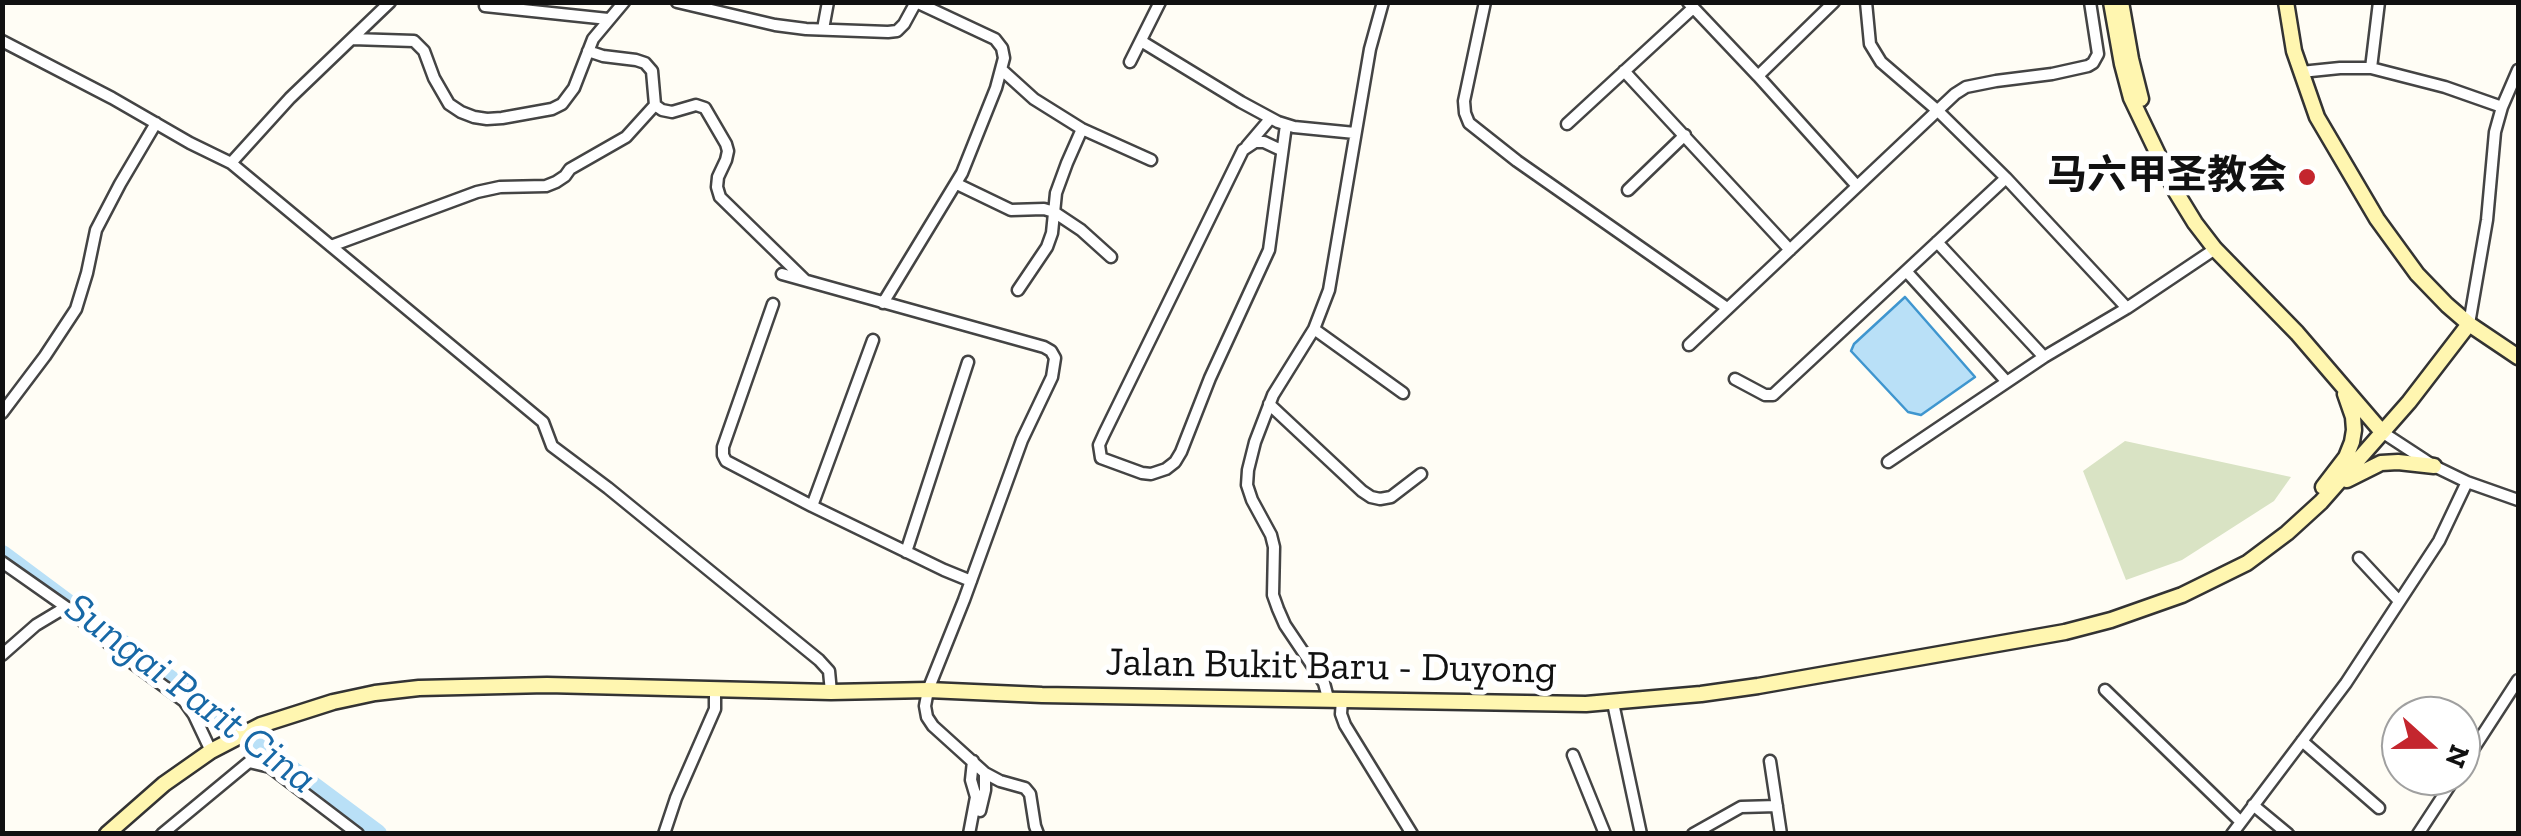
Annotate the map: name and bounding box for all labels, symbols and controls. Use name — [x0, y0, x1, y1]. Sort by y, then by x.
place label: 马六甲圣教会 — [2047, 153, 2287, 201]
marker: 马六甲圣教会 — [2296, 166, 2318, 188]
water label: Sungai Parit Cina — [54, 583, 326, 805]
street label: Jalan Bukit Baru - Duyong — [1105, 639, 1557, 695]
north arrow — [2381, 696, 2481, 796]
text: N — [2438, 740, 2477, 772]

